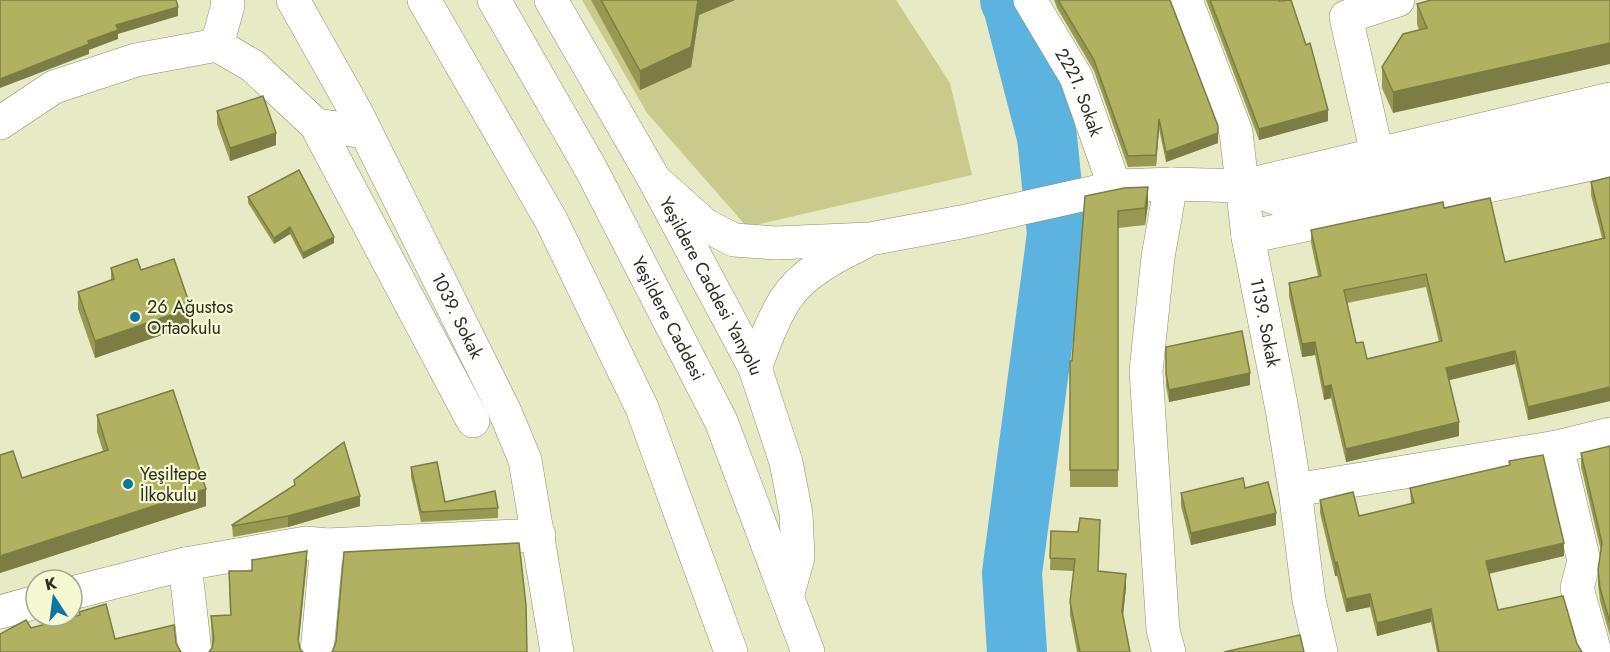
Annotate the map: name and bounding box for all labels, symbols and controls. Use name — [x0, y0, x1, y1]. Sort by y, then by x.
street label: 2221. Sokak — [1049, 43, 1109, 140]
street label: Yeşildere Caddesi Yanyolu — [655, 193, 765, 381]
street label: Yeşildere Caddesi — [627, 252, 709, 384]
street label: 1039. Sokak — [425, 268, 490, 363]
street label: 1139. Sokak — [1243, 276, 1286, 369]
place label: 26 Ağustos Ortaokulu — [147, 294, 233, 341]
marker: 26 Ağustos Ortaokulu — [128, 310, 142, 324]
place label: Yeşiltepe İlkokulu — [140, 461, 207, 508]
marker: Yeşiltepe İlkokulu — [121, 477, 135, 491]
north arrow — [24, 568, 84, 628]
text: K — [43, 571, 60, 596]

